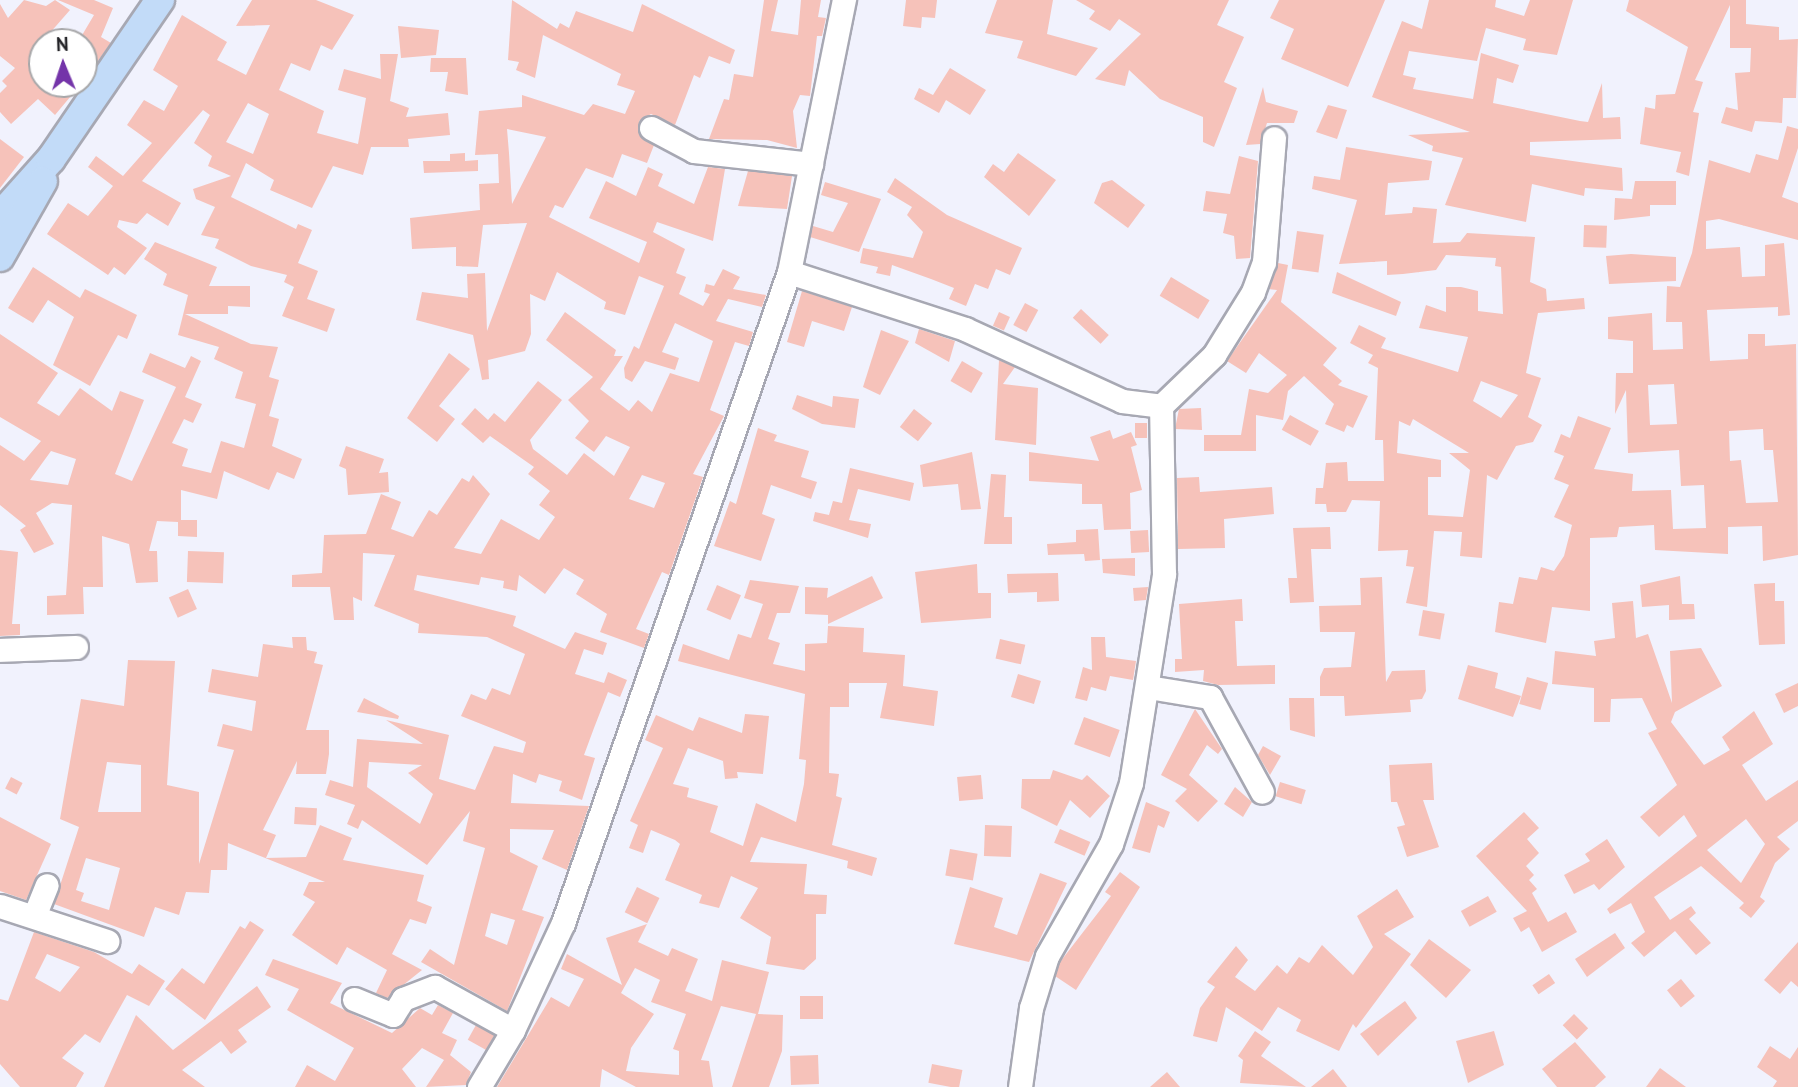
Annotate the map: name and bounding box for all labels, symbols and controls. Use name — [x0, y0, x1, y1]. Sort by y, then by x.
north arrow — [28, 28, 98, 98]
text: N — [56, 32, 69, 56]

